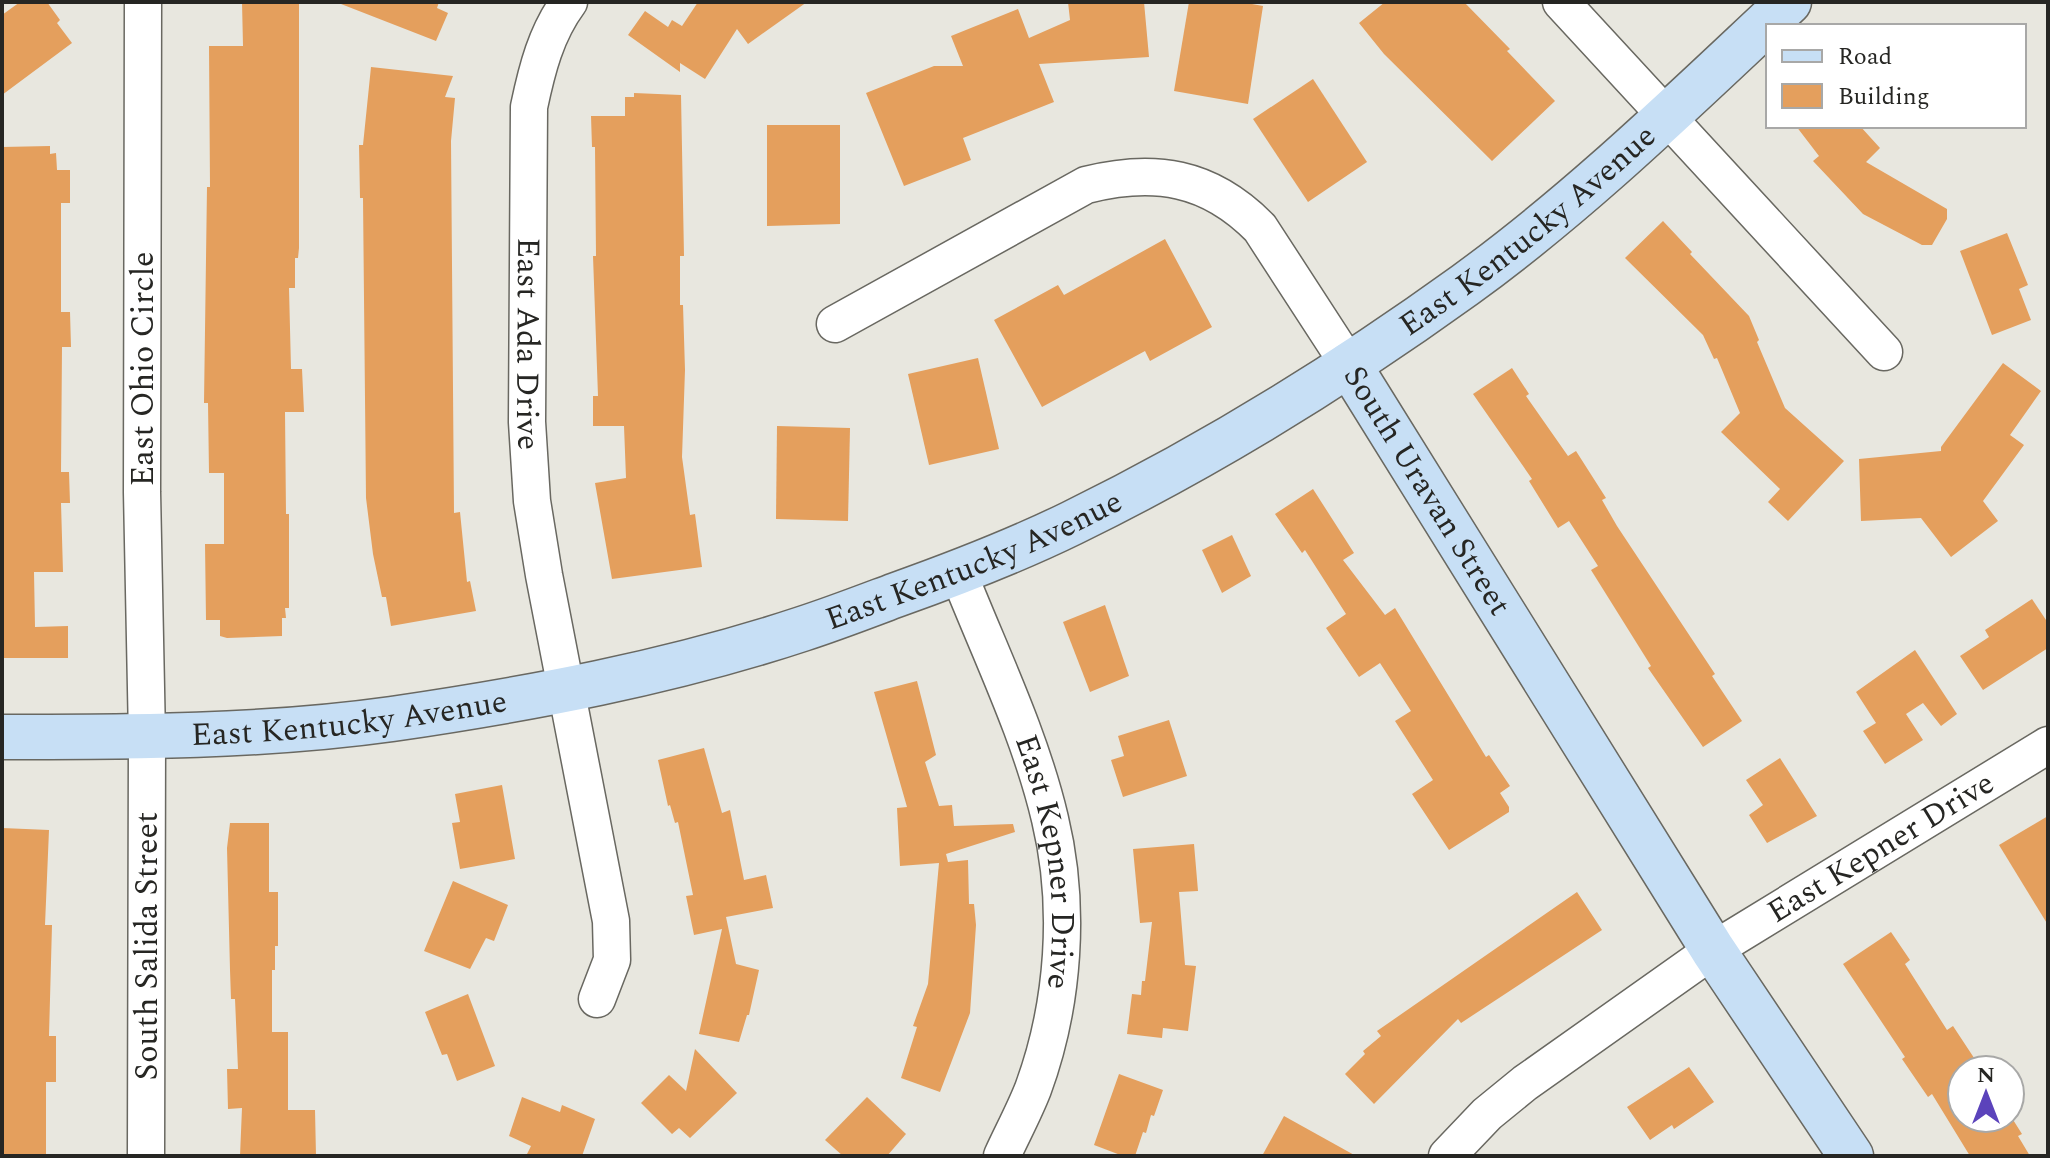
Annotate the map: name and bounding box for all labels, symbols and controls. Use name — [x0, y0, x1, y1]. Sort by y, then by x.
legend — [1766, 24, 2026, 128]
text: Road — [1838, 39, 1892, 75]
text: Building — [1838, 79, 1930, 115]
street label: East Kentucky Avenue — [1389, 113, 1667, 349]
street label: East Ada Drive — [502, 237, 553, 452]
street label: East Ohio Circle — [119, 251, 168, 487]
street label: South Uravan Street — [1331, 356, 1524, 625]
street label: East Kentucky Avenue — [818, 477, 1131, 644]
street label: East Kentucky Avenue — [190, 677, 511, 759]
street label: East Kepner Drive — [1001, 727, 1087, 992]
street label: East Kepner Drive — [1758, 759, 2004, 936]
street label: South Salida Street — [123, 812, 172, 1080]
north arrow — [1946, 1054, 2026, 1134]
text: N — [1977, 1059, 1995, 1092]

